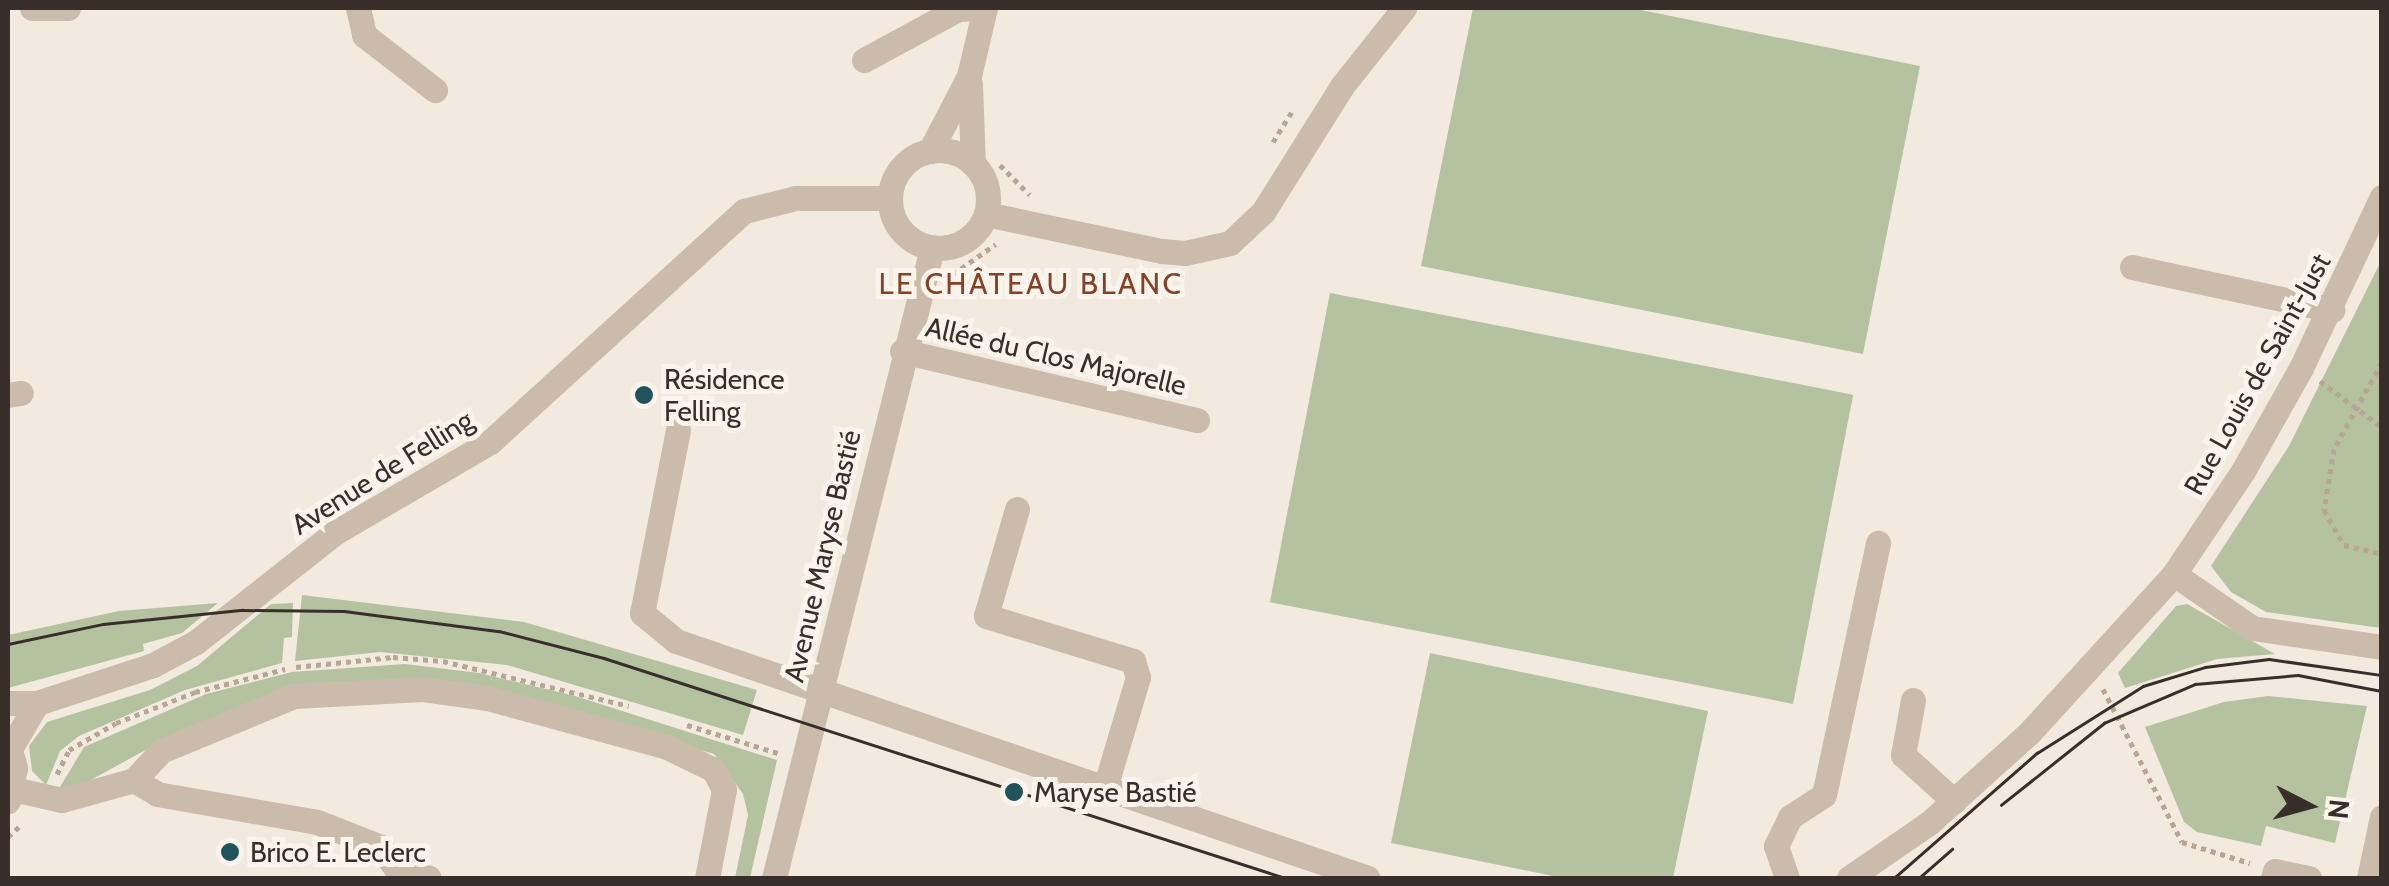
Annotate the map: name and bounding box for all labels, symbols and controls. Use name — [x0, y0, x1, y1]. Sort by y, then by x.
street label: Rue Louis de Saint-Just — [2177, 247, 2337, 501]
district label: LE CHÂTEAU BLANC — [878, 266, 1184, 302]
street label: Allée du Clos Majorelle — [923, 310, 1189, 402]
place label: Résidence Felling — [664, 362, 785, 428]
marker: Résidence Felling — [633, 384, 655, 406]
street label: Avenue de Felling — [285, 403, 479, 541]
street label: Avenue Maryse Bastié — [777, 427, 867, 685]
north arrow — [2259, 756, 2359, 856]
place label: Maryse Bastié — [1034, 775, 1197, 809]
marker: Maryse Bastié — [1003, 781, 1025, 803]
text: N — [2321, 798, 2357, 821]
place label: Brico E. Leclerc — [250, 835, 426, 869]
marker: Brico E. Leclerc — [219, 841, 241, 863]

